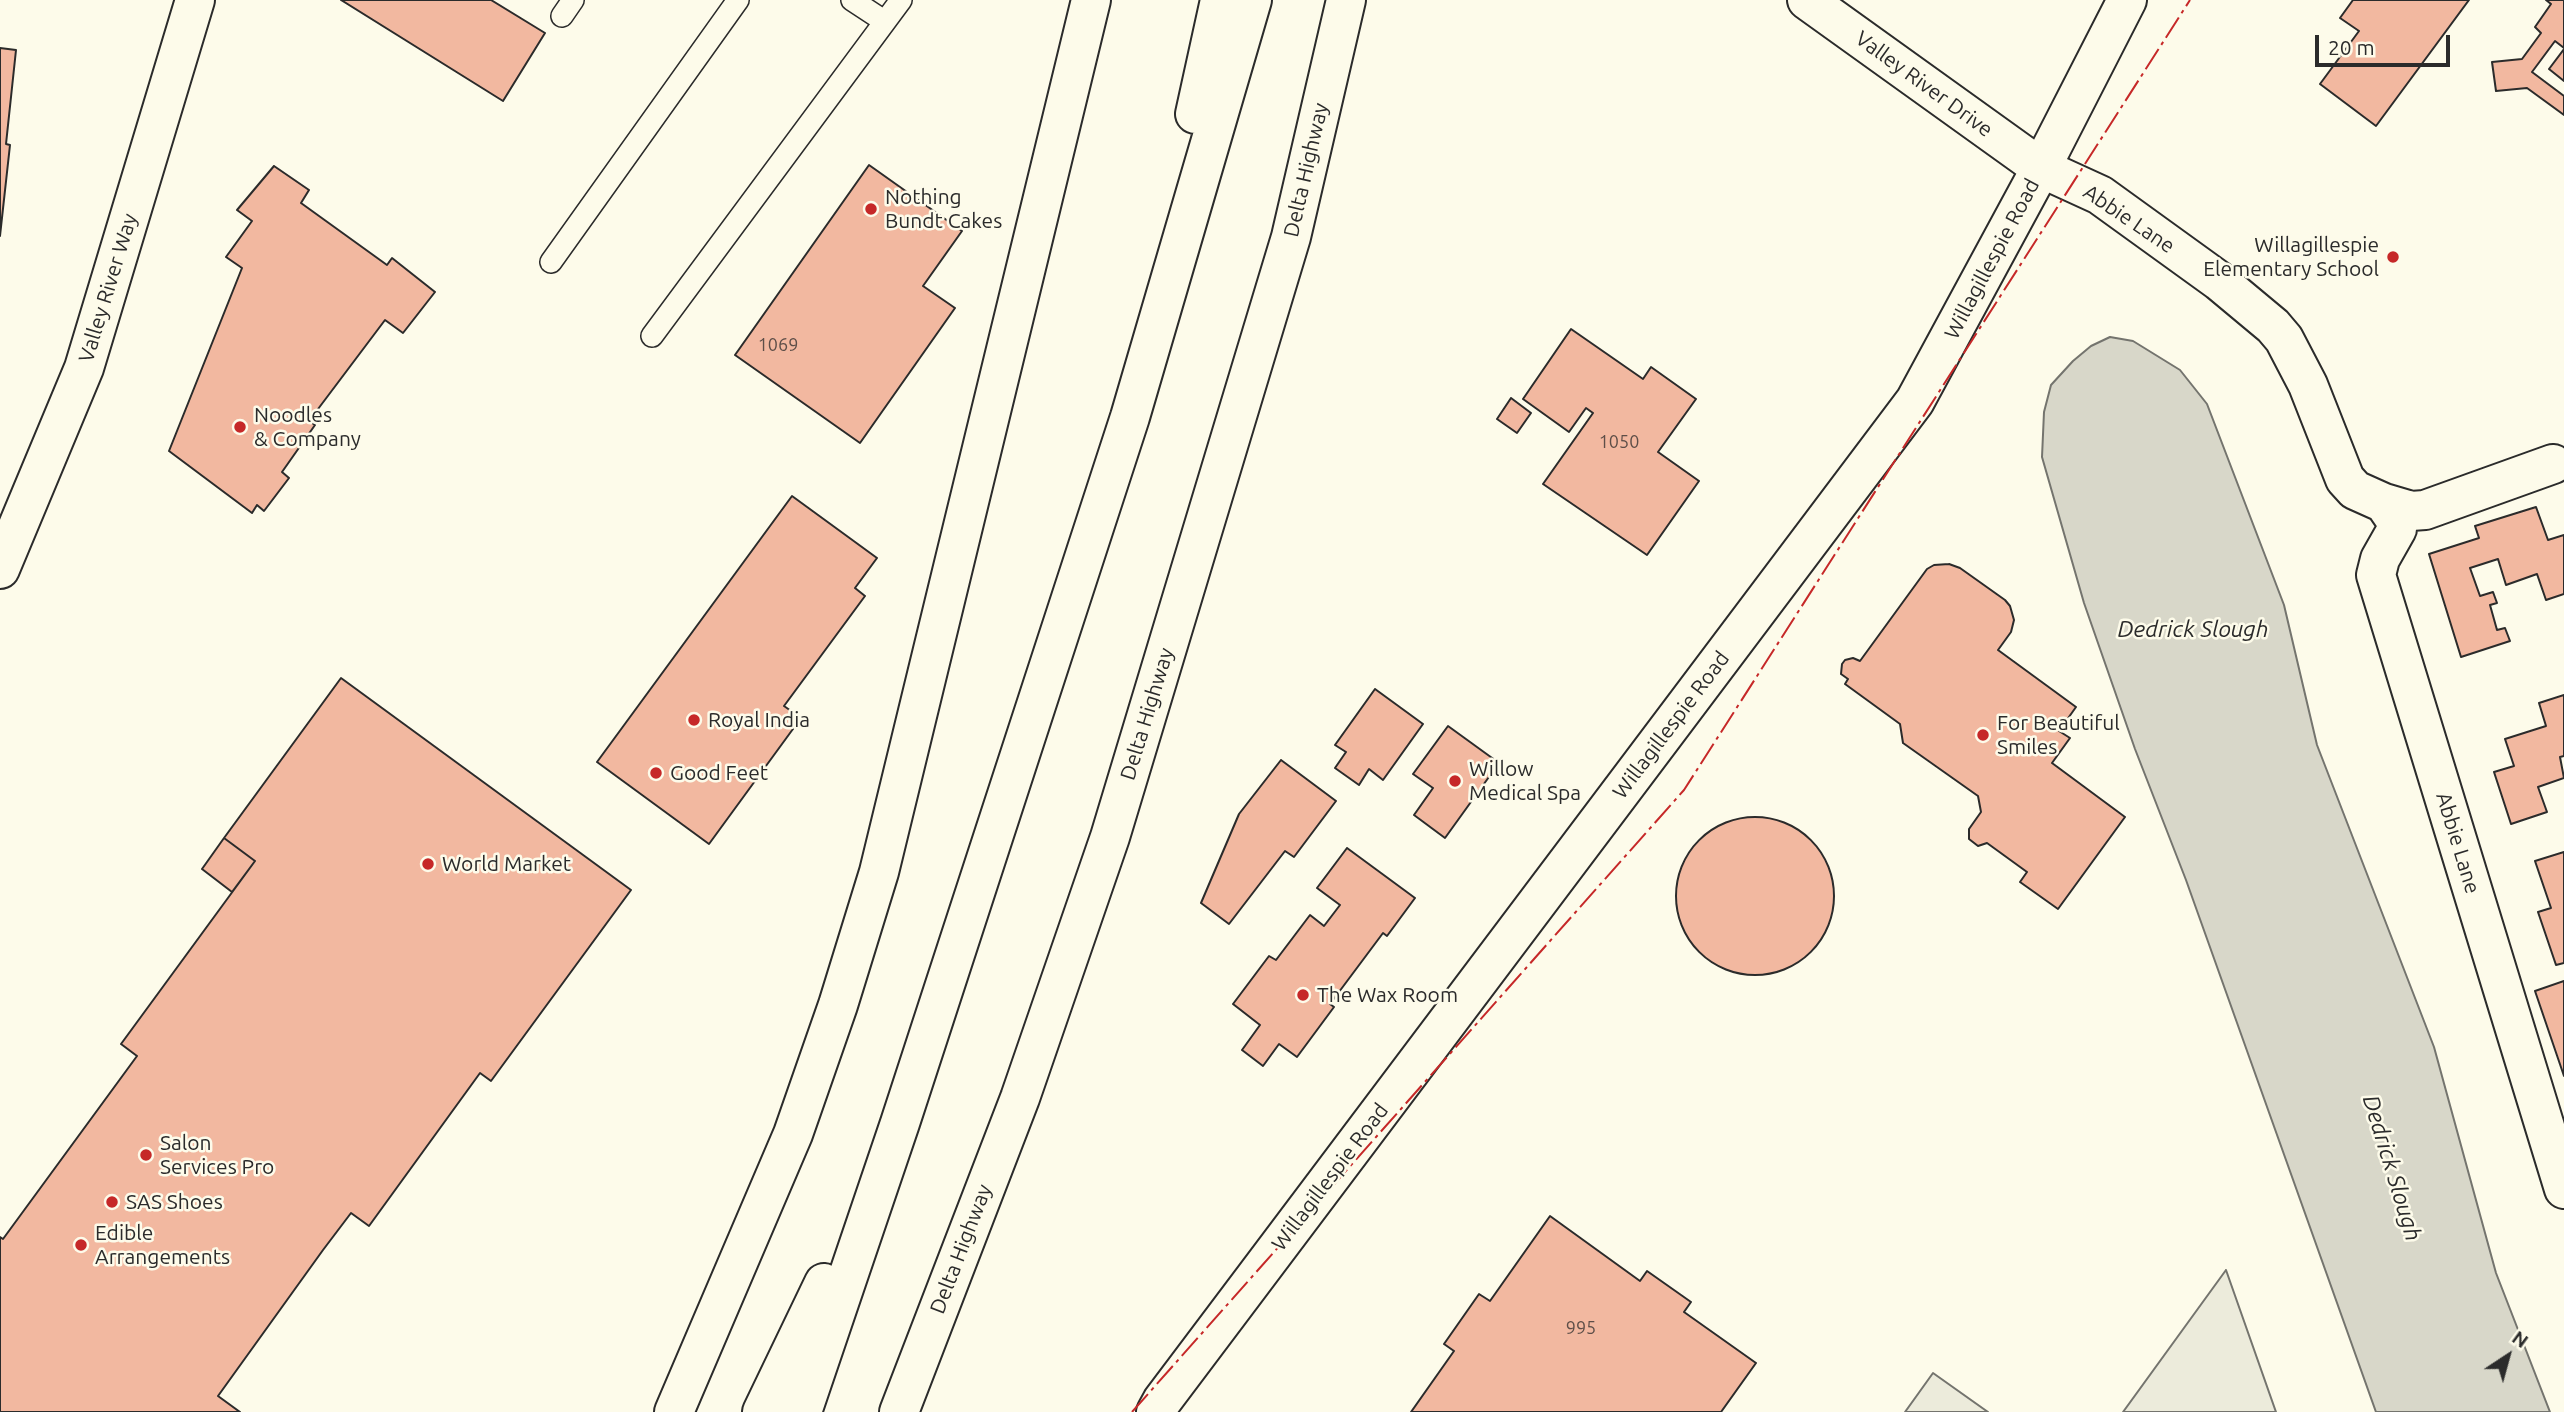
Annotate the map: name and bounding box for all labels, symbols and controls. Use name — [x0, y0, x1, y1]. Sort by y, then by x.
scale bar — [2319, 21, 2454, 65]
street label: Valley River Drive — [1850, 26, 1998, 142]
text: 20 m — [2328, 35, 2375, 59]
street label: Delta Highway — [1278, 101, 1334, 239]
street label: Willagillespie Road — [1939, 175, 2045, 343]
street label: Abbie Lane — [2079, 179, 2179, 259]
place label: Nothing Bundt Cakes — [885, 184, 1002, 234]
marker: Nothing Bundt Cakes — [863, 201, 879, 217]
street label: Valley River Way — [73, 211, 143, 365]
place label: Willagillespie Elementary School — [2203, 232, 2379, 282]
marker: Willagillespie Elementary School — [2385, 249, 2401, 265]
house number: 1069 — [758, 334, 798, 356]
place label: Noodles & Company — [254, 402, 361, 452]
marker: Noodles & Company — [232, 419, 248, 435]
house number: 1050 — [1599, 431, 1639, 453]
water label: Dedrick Slough — [2117, 615, 2269, 643]
street label: Delta Highway — [1115, 645, 1179, 783]
street label: Willagillespie Road — [1607, 646, 1735, 804]
place label: Royal India — [708, 707, 810, 733]
place label: For Beautiful Smiles — [1997, 710, 2120, 760]
marker: Royal India — [686, 712, 702, 728]
marker: For Beautiful Smiles — [1975, 727, 1991, 743]
place label: Willow Medical Spa — [1469, 756, 1581, 806]
place label: Good Feet — [670, 760, 768, 786]
marker: Good Feet — [648, 765, 664, 781]
marker: Willow Medical Spa — [1447, 773, 1463, 789]
street label: Abbie Lane — [2431, 789, 2485, 897]
place label: World Market — [442, 851, 571, 877]
marker: World Market — [420, 856, 436, 872]
place label: The Wax Room — [1317, 982, 1458, 1008]
marker: The Wax Room — [1295, 987, 1311, 1003]
water label: Dedrick Slough — [2357, 1092, 2427, 1244]
street label: Willagillespie Road — [1266, 1098, 1394, 1256]
place label: Salon Services Pro — [160, 1130, 274, 1180]
marker: Salon Services Pro — [138, 1147, 154, 1163]
street label: Delta Highway — [925, 1181, 997, 1317]
place label: SAS Shoes — [126, 1189, 223, 1215]
marker: SAS Shoes — [104, 1194, 120, 1210]
place label: Edible Arrangements — [95, 1220, 230, 1270]
marker: Edible Arrangements — [73, 1237, 89, 1253]
house number: 995 — [1566, 1317, 1596, 1339]
north arrow — [2473, 1321, 2543, 1391]
text: N — [2508, 1326, 2533, 1352]

